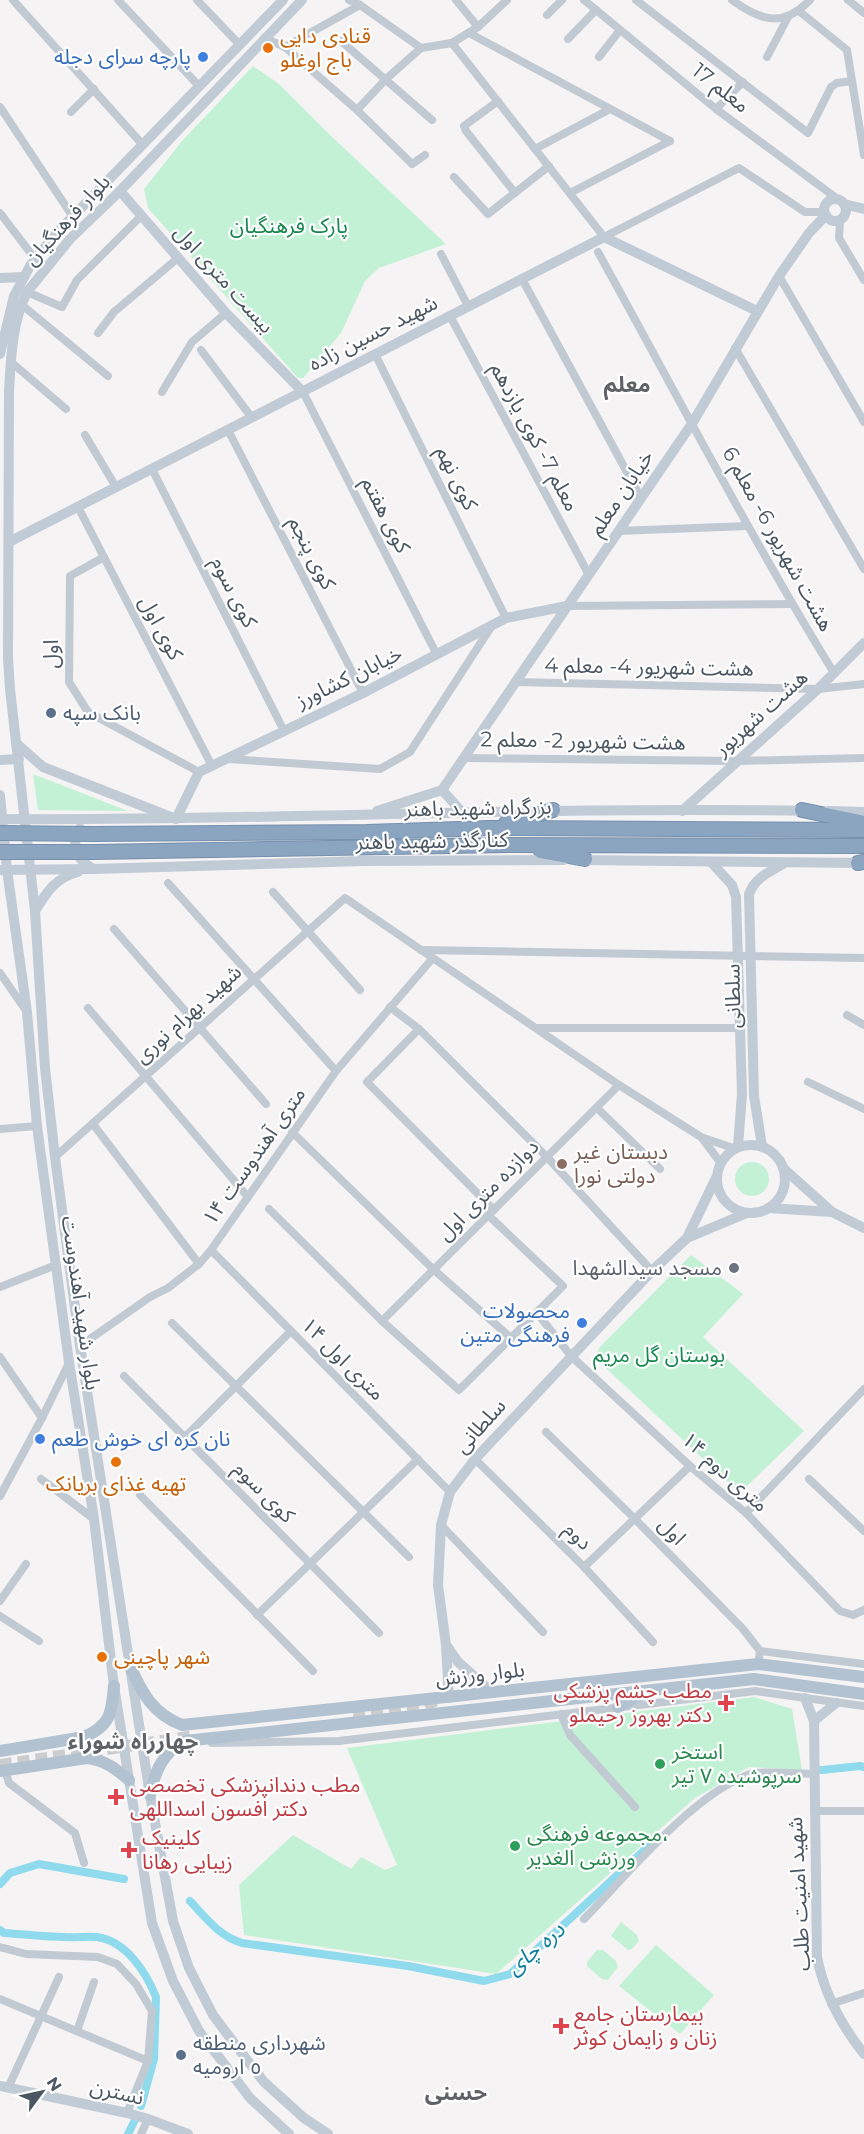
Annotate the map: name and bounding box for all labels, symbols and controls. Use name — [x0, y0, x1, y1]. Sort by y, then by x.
place label: قنادی دایی باج اوغلو — [280, 23, 371, 75]
marker: قنادی دایی باج اوغلو — [261, 41, 275, 55]
place label: پارچه سرای دجله — [54, 44, 191, 70]
marker: پارچه سرای دجله — [196, 50, 210, 64]
street label: معلم 17 — [686, 58, 755, 120]
street label: بلوار فرهنگیان — [18, 169, 115, 270]
park label: پارک فرهنگیان — [230, 213, 348, 239]
street label: بیست متری اول — [169, 219, 280, 338]
street label: شهید حسین زاده — [304, 289, 441, 376]
street label: معلم 7- کوی یازدهم — [483, 358, 585, 517]
district label: معلم — [603, 371, 651, 401]
street label: کوی نهم — [429, 442, 484, 516]
street label: هشت شهریور 6- معلم 6 — [715, 442, 840, 637]
street label: خیابان معلم — [583, 445, 661, 542]
street label: کوی هفتم — [354, 473, 416, 559]
street label: کوی پنجم — [281, 512, 342, 595]
street label: کوی سوم — [202, 552, 263, 634]
street label: کوی اول — [134, 591, 189, 664]
street label: اول — [38, 640, 63, 668]
street label: خیابان کشاورز — [291, 640, 406, 714]
street label: هشت شهریور 4- معلم 4 — [544, 652, 754, 684]
street label: هشت شهریور — [708, 664, 813, 762]
place label: بانک سپه — [63, 700, 141, 726]
marker: بانک سپه — [44, 706, 58, 720]
street label: هشت شهریور 2- معلم 2 — [480, 726, 686, 758]
street label: بزرگراه شهید باهنر — [403, 794, 552, 821]
street label: کنارگذر شهید باهنر — [354, 827, 509, 854]
street label: شهید بهرام نوری — [129, 959, 249, 1071]
street label: سلطانی — [719, 963, 746, 1029]
street label: ۱۴ متری آهندوست — [197, 1082, 310, 1229]
street label: دوازده متری اول — [432, 1134, 544, 1246]
place label: دبستان غیر دولتی نورا — [573, 1139, 668, 1188]
marker: دبستان غیر دولتی نورا — [555, 1157, 569, 1171]
street label: بلوار شهید آهندوست — [57, 1214, 106, 1392]
place label: مسجد سیدالشهدا — [572, 1255, 722, 1280]
marker: مسجد سیدالشهدا — [727, 1261, 741, 1275]
place label: محصولات فرهنگی متین — [460, 1298, 570, 1347]
street label: ۱۴ متری اول — [297, 1312, 390, 1405]
marker: محصولات فرهنگی متین — [575, 1316, 589, 1330]
park label: بوستان گل مریم — [593, 1342, 725, 1370]
street label: سلطانی — [449, 1393, 511, 1458]
place label: نان کره ای خوش طعم — [52, 1426, 230, 1454]
street label: ۱۴ متری دوم — [674, 1426, 774, 1520]
marker: نان کره ای خوش طعم — [33, 1432, 47, 1446]
marker: تهیه غذای بریانک — [109, 1455, 123, 1469]
street label: کوی سوم — [226, 1456, 301, 1531]
place label: تهیه غذای بریانک — [46, 1471, 186, 1496]
street label: اول — [653, 1512, 691, 1550]
street label: دوم — [556, 1516, 598, 1558]
place label: شهر پاچینی — [114, 1644, 210, 1670]
marker: شهر پاچینی — [95, 1650, 109, 1664]
street label: بلوار ورزش — [434, 1656, 526, 1691]
place label: مطب چشم پزشکی دکتر بهروز رحیملو — [554, 1678, 712, 1727]
marker: مطب چشم پزشکی دکتر بهروز رحیملو — [717, 1694, 735, 1712]
district label: چهارراه شوراء — [68, 1728, 198, 1756]
place label: استخر سرپوشیده ۷ تیر — [671, 1739, 802, 1789]
marker: استخر سرپوشیده ۷ تیر — [653, 1757, 667, 1771]
place label: مطب دندانپزشکی تخصصی دکتر افسون اسداللهی — [130, 1772, 360, 1821]
marker: مطب دندانپزشکی تخصصی دکتر افسون اسداللهی — [107, 1788, 125, 1806]
street label: شهید امنیت طلب — [782, 1816, 815, 1972]
place label: مجموعه فرهنگی، ورزشی الغدیر — [526, 1821, 669, 1870]
place label: کلینیک زیبایی رهانا — [142, 1825, 233, 1874]
marker: مجموعه فرهنگی، ورزشی الغدیر — [508, 1839, 522, 1853]
marker: کلینیک زیبایی رهانا — [120, 1841, 138, 1859]
water label: دره چای — [500, 1916, 571, 1982]
place label: بیمارستان جامع زنان و زایمان کوثر — [573, 2001, 717, 2050]
marker: بیمارستان جامع زنان و زایمان کوثر — [552, 2017, 570, 2035]
place label: شهردارى منطقه ٥ ارومیه — [193, 2030, 326, 2079]
marker: شهردارى منطقه ٥ ارومیه — [174, 2048, 188, 2062]
north arrow — [12, 2062, 72, 2122]
street label: نسترن — [88, 2073, 146, 2110]
text: N — [43, 2074, 66, 2095]
district label: حسنی — [425, 2079, 487, 2106]

